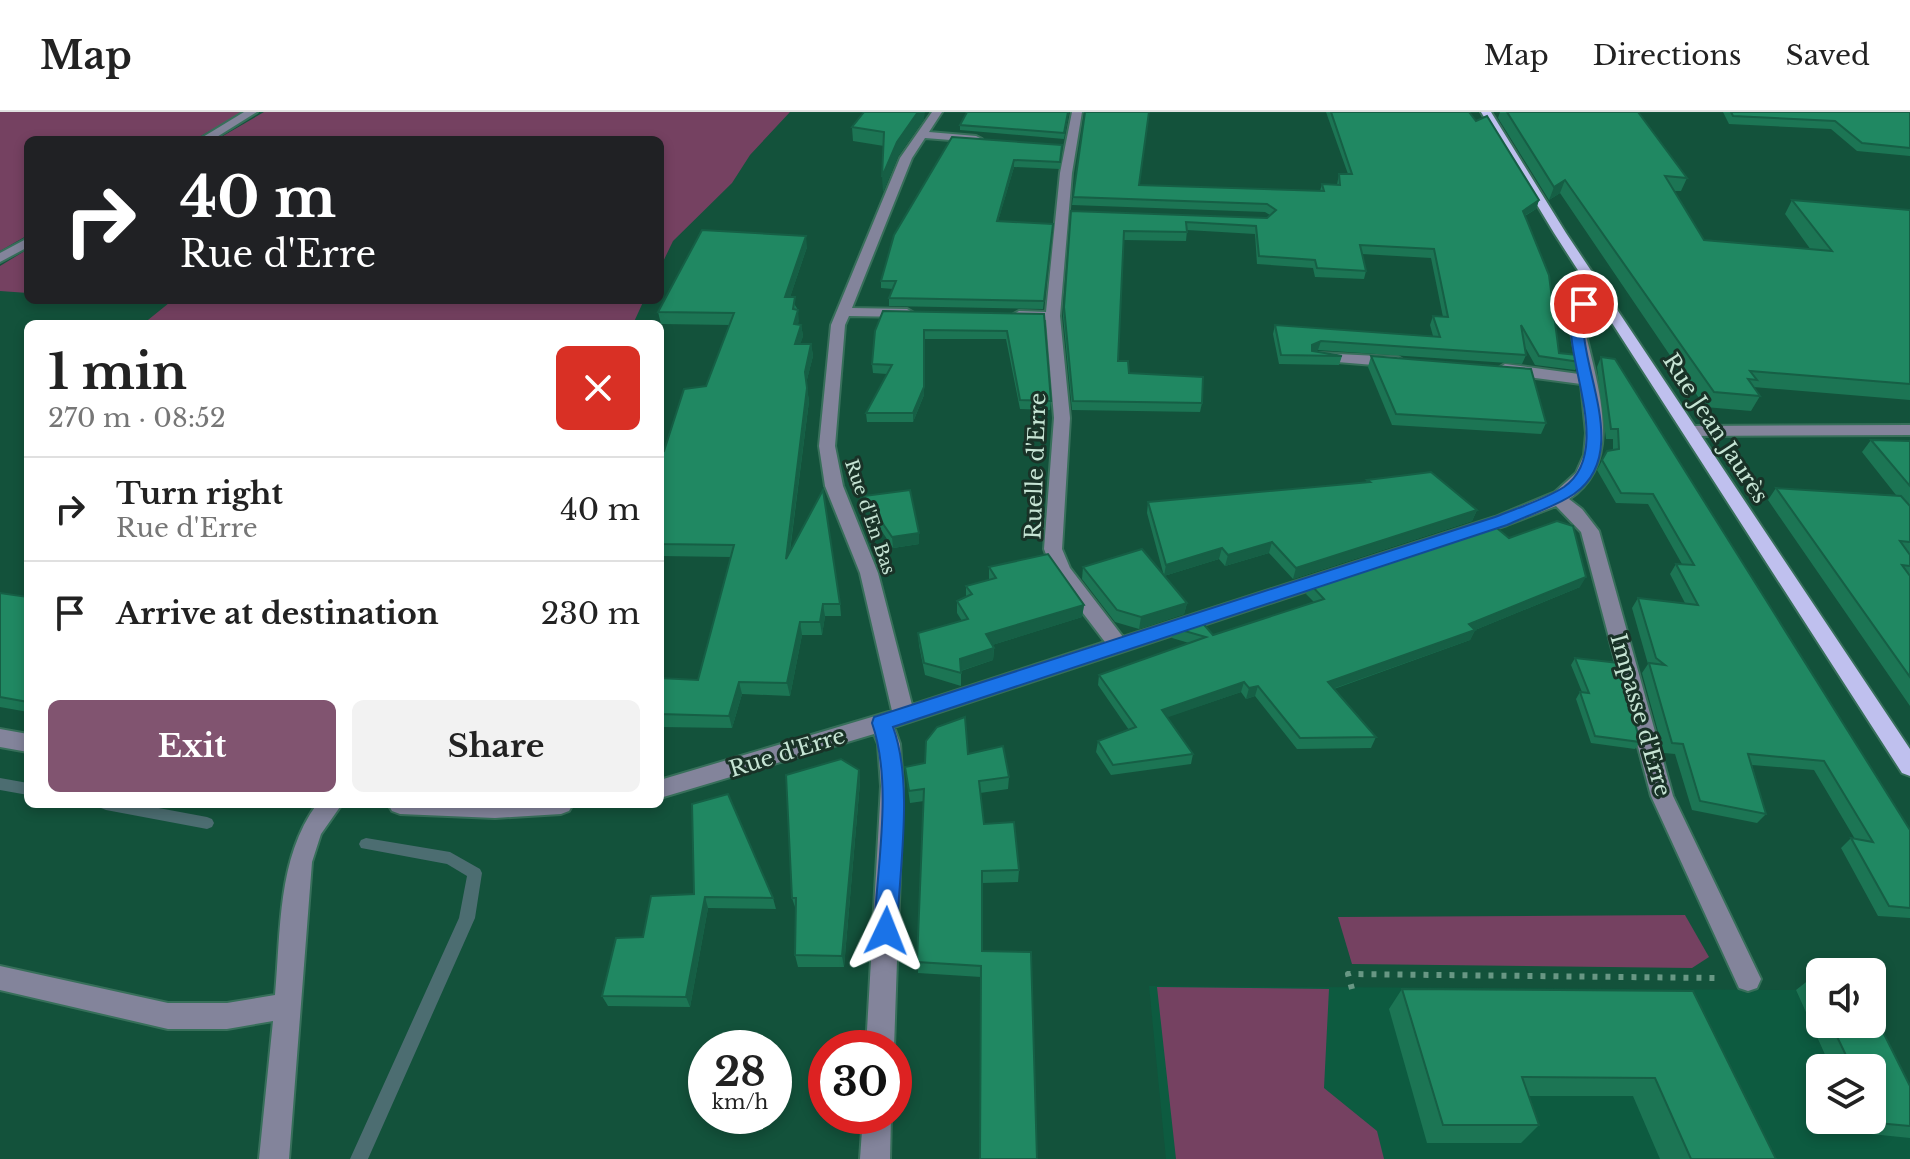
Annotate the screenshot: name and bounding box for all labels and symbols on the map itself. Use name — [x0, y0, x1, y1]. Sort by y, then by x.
pin — [1550, 270, 1618, 338]
street label: Rue Jean Jaurès — [1657, 348, 1774, 508]
street label: Ruelle d'Erre — [1019, 392, 1052, 540]
street label: Rue d'En Bas — [840, 457, 900, 577]
street label: Impasse d'Erre — [1604, 631, 1677, 799]
street label: Rue d'Erre — [726, 722, 848, 783]
position arrow — [844, 889, 928, 973]
speed limit sign: 30 — [808, 1030, 912, 1134]

